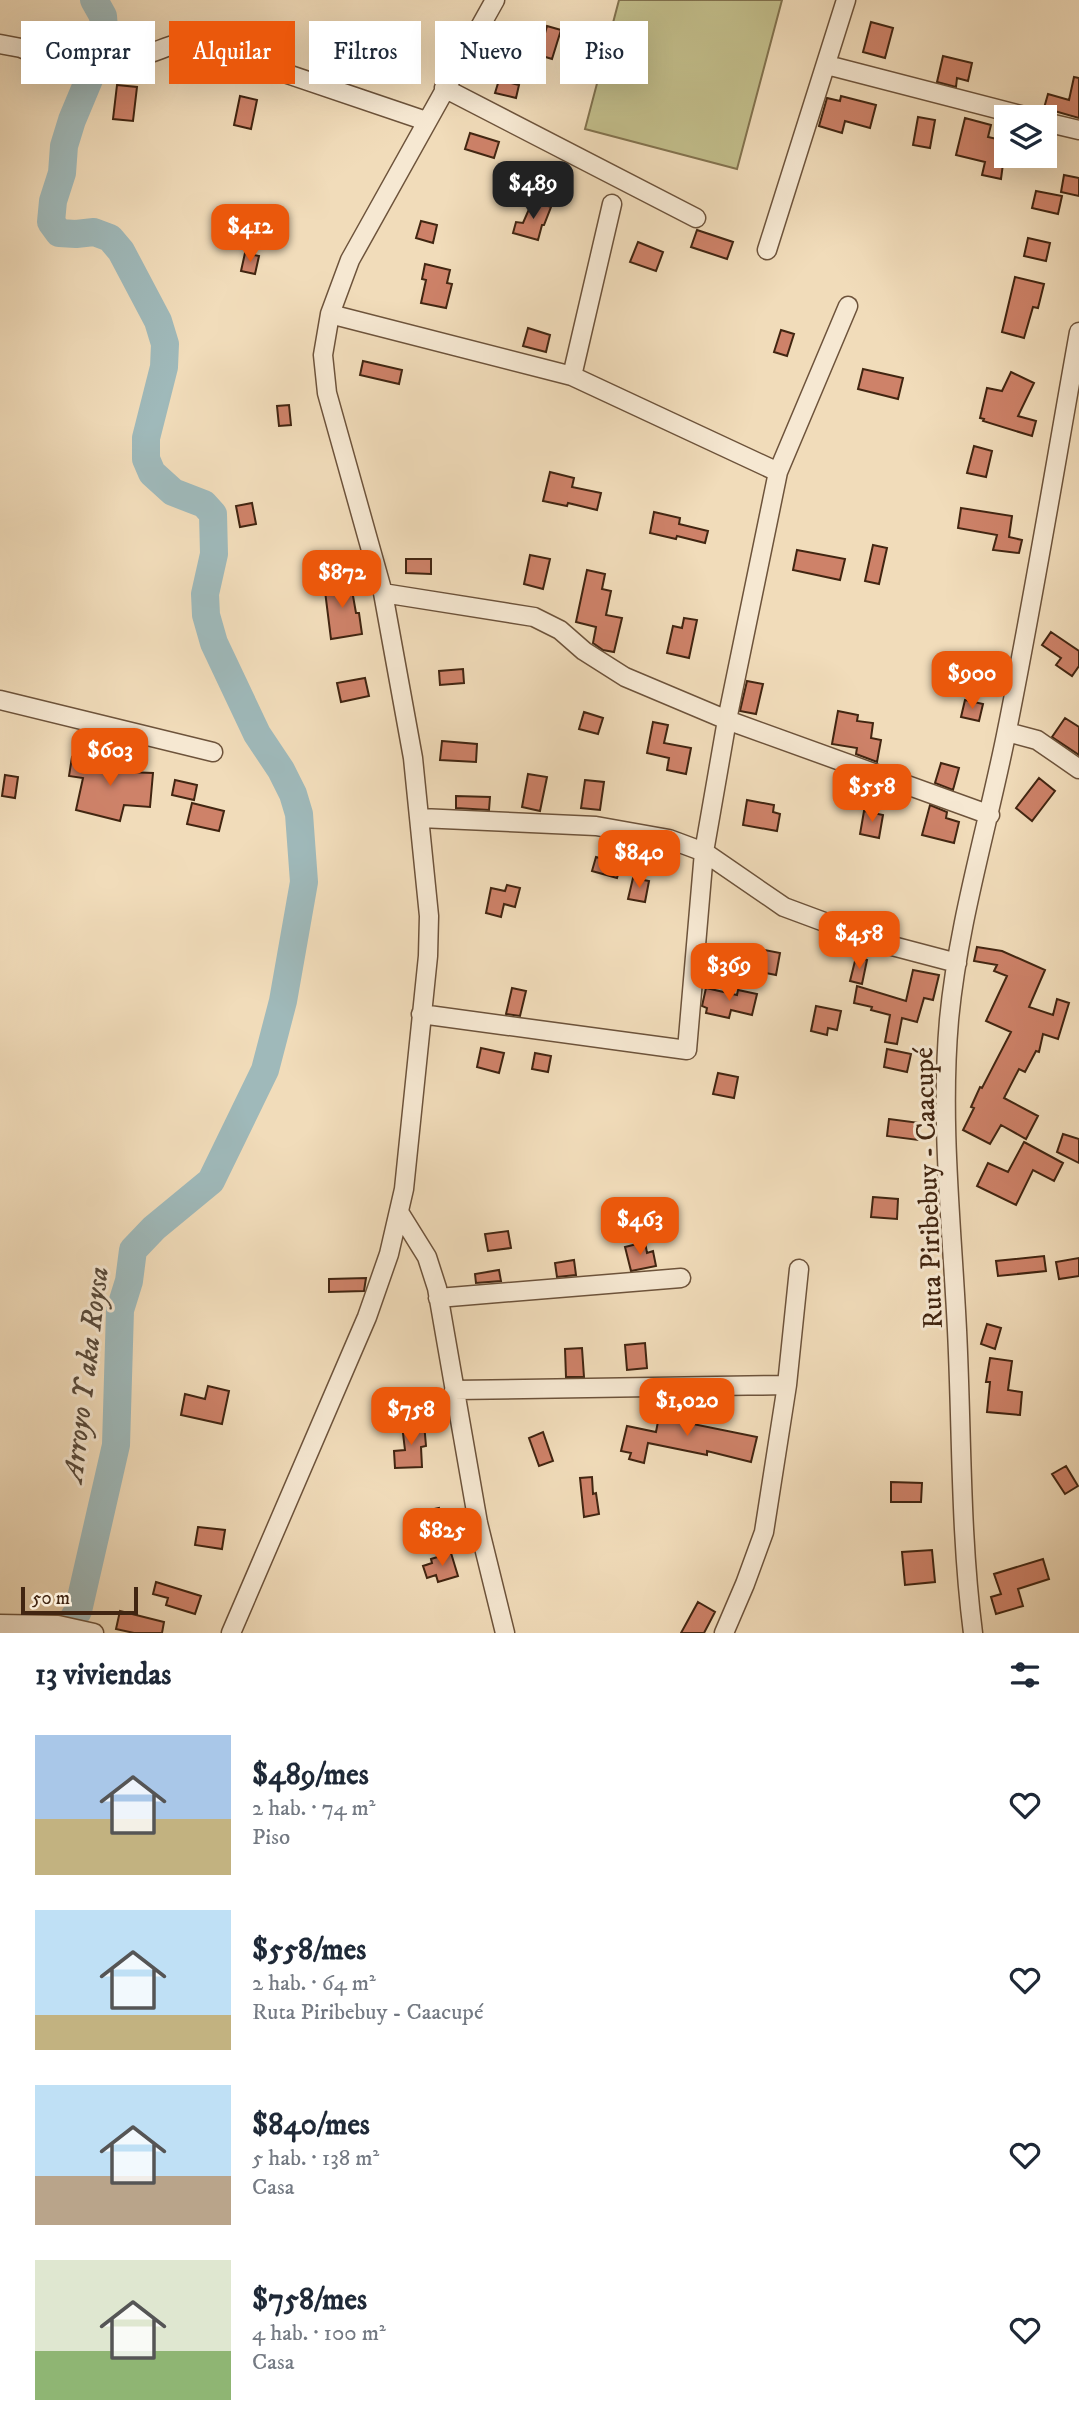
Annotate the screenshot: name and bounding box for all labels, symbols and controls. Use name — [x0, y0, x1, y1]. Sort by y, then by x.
chip: Comprar — [21, 21, 155, 84]
chip: Alquilar — [169, 21, 295, 84]
chip: Filtros — [309, 21, 421, 84]
chip: Nuevo — [435, 21, 546, 84]
chip: Piso — [560, 21, 648, 84]
map controls — [994, 105, 1057, 168]
button: layers — [994, 105, 1057, 168]
pin: $489 — [492, 162, 574, 221]
text: $489 — [509, 169, 557, 198]
pin: $412 — [209, 204, 291, 264]
text: $412 — [227, 212, 273, 241]
pin: $872 — [301, 550, 383, 610]
text: $872 — [318, 558, 366, 587]
pin: $900 — [931, 652, 1013, 711]
text: $900 — [948, 659, 996, 688]
pin: $603 — [69, 728, 151, 788]
text: $603 — [87, 736, 133, 765]
pin: $558 — [831, 764, 913, 824]
text: $558 — [849, 772, 895, 801]
pin: $840 — [598, 830, 680, 890]
text: $840 — [614, 838, 664, 867]
pin: $458 — [818, 912, 900, 971]
text: $458 — [835, 919, 883, 948]
pin: $369 — [688, 944, 770, 1003]
text: $369 — [707, 951, 751, 980]
street label: Ruta Piribebuy - Caacupé — [906, 1046, 951, 1329]
pin: $463 — [599, 1198, 681, 1257]
text: $463 — [617, 1205, 663, 1234]
water label: Arroyo Y aka Roysa — [55, 1264, 118, 1487]
pin: $1,020 — [630, 1378, 744, 1438]
text: $1,020 — [655, 1386, 719, 1415]
pin: $758 — [370, 1388, 452, 1447]
text: $758 — [387, 1395, 435, 1424]
pin: $825 — [401, 1508, 483, 1568]
text: $825 — [419, 1516, 465, 1545]
scale bar — [21, 1584, 138, 1616]
text: 50 m — [32, 1587, 70, 1610]
icon: filters — [1006, 1656, 1044, 1694]
text: 13 viviendas — [35, 1657, 171, 1694]
text: $489/mes — [252, 1757, 369, 1794]
icon: home — [91, 1763, 175, 1847]
icon: heart — [1006, 1786, 1044, 1824]
text: 2 hab. · 74 m² — [252, 1794, 376, 1823]
text: Piso — [252, 1823, 290, 1852]
text: $558/mes — [252, 1932, 366, 1969]
icon: home — [91, 1938, 175, 2022]
icon: heart — [1006, 1961, 1044, 1999]
text: 2 hab. · 64 m² — [252, 1969, 376, 1998]
text: Ruta Piribebuy - Caacupé — [252, 1998, 483, 2027]
text: $840/mes — [252, 2107, 370, 2144]
icon: home — [91, 2113, 175, 2197]
icon: heart — [1006, 2136, 1044, 2174]
text: 5 hab. · 138 m² — [252, 2144, 379, 2173]
text: Casa — [252, 2173, 295, 2202]
text: $758/mes — [252, 2282, 367, 2319]
icon: home — [91, 2288, 175, 2372]
icon: heart — [1006, 2311, 1044, 2349]
text: 4 hab. · 100 m² — [252, 2319, 386, 2348]
text: Casa — [252, 2348, 295, 2377]

